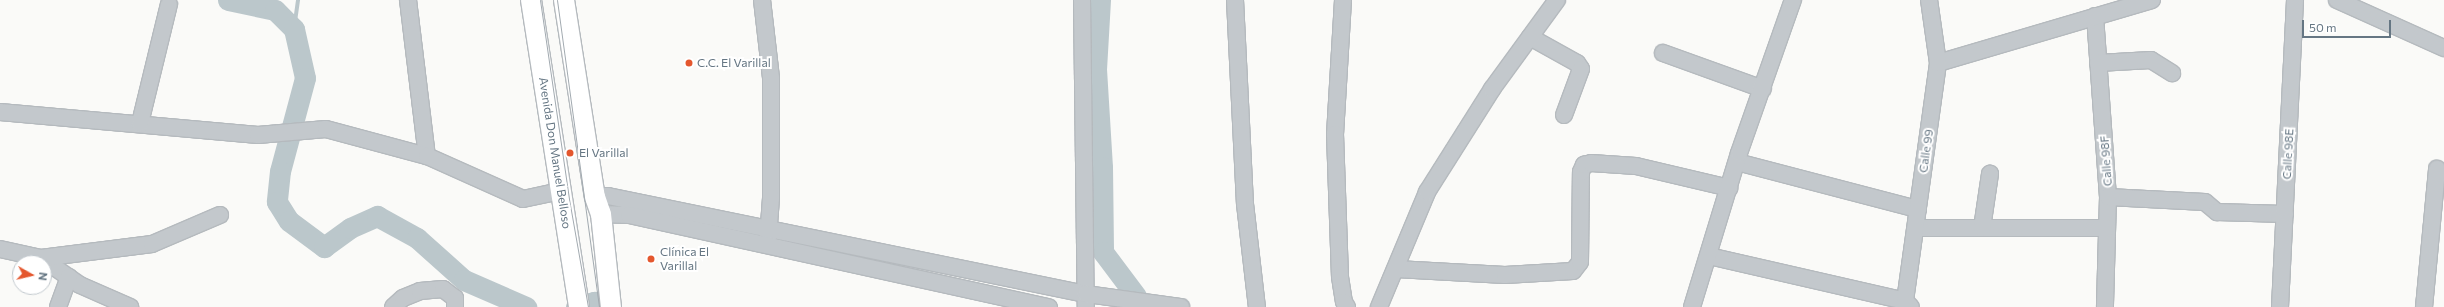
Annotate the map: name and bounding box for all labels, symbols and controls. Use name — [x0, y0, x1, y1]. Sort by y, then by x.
scale bar — [2304, 12, 2393, 38]
text: 50 m — [2309, 20, 2337, 34]
place label: C.C. El Varillal — [697, 56, 771, 70]
marker: C.C. El Varillal — [684, 58, 694, 68]
street label: Avenida Don Manuel Belloso — [536, 76, 574, 230]
street label: Calle 99 — [1916, 128, 1936, 174]
street label: Calle 98E — [2279, 128, 2297, 180]
street label: Calle 98F — [2097, 135, 2115, 187]
place label: El Varillal — [579, 146, 629, 160]
marker: El Varillal — [564, 147, 576, 159]
place label: Clínica El Varillal — [660, 245, 709, 273]
marker: Clínica El Varillal — [645, 253, 657, 265]
north arrow — [12, 255, 52, 295]
text: N — [36, 272, 50, 282]

